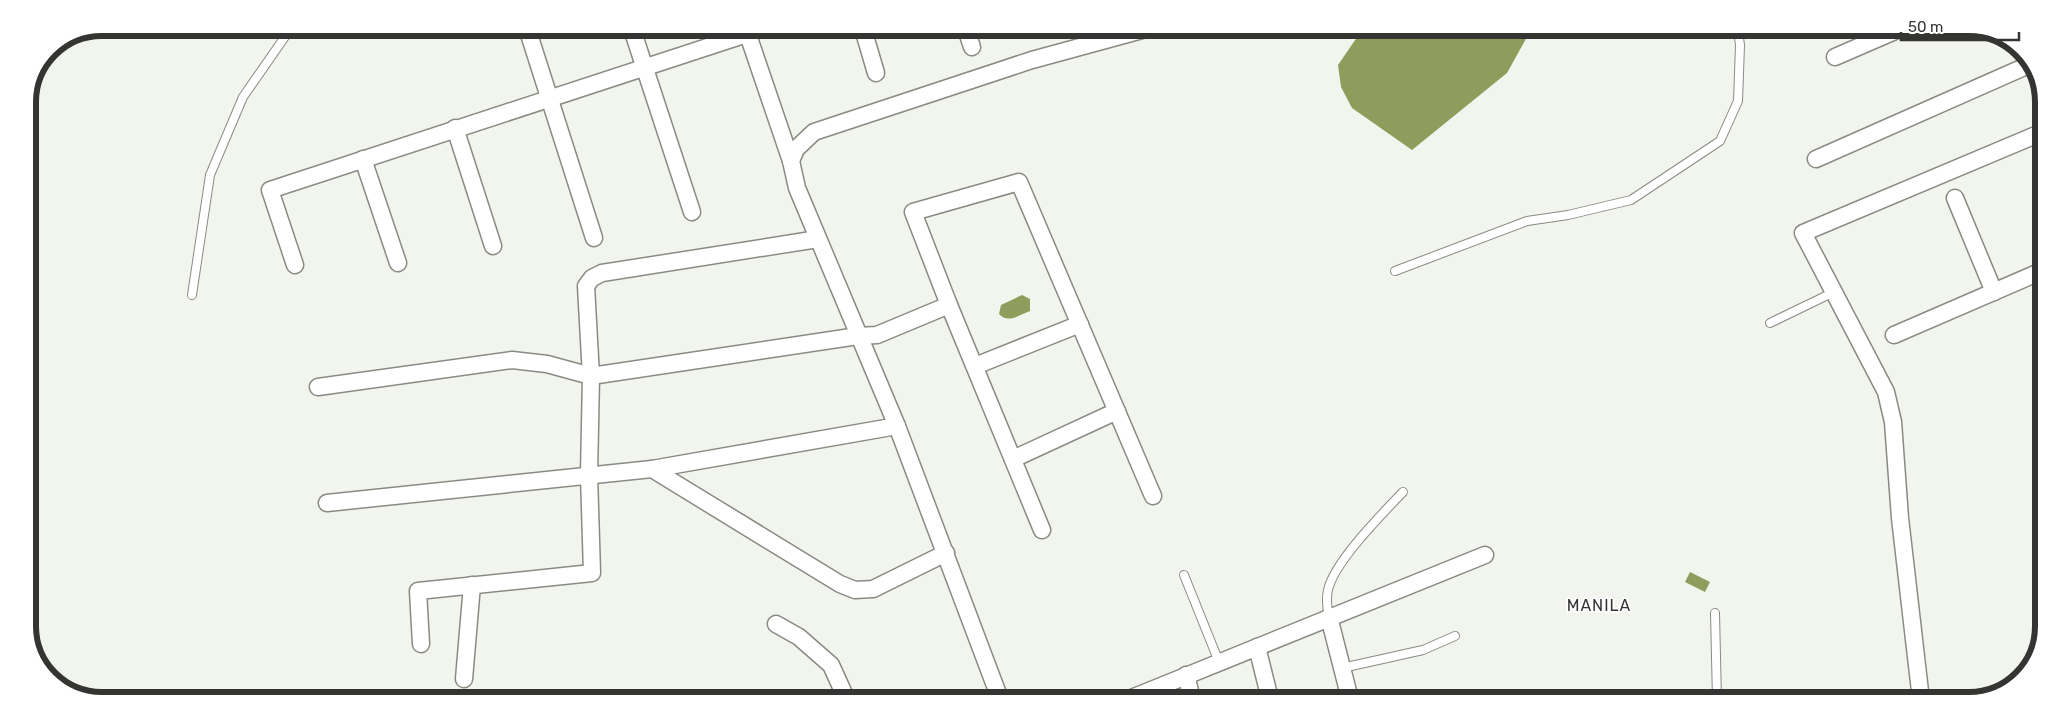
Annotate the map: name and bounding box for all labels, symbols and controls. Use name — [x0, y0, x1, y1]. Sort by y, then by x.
scale bar — [1901, 10, 2018, 42]
text: 50 m — [1908, 18, 1943, 36]
district label: MANILA — [1567, 596, 1631, 615]

